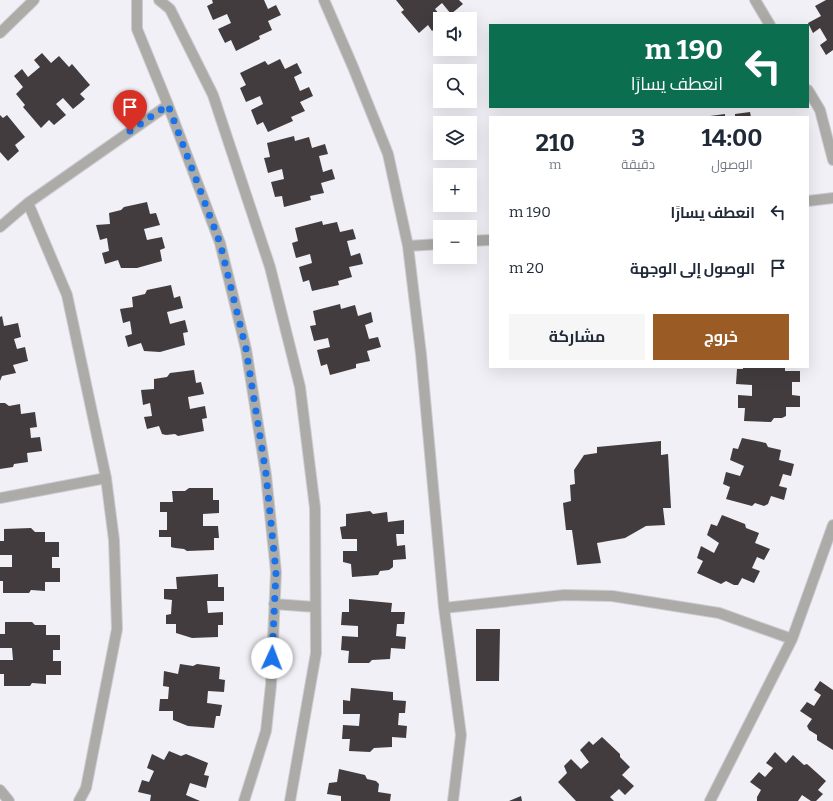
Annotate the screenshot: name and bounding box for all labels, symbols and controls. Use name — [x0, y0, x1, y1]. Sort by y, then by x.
map controls — [433, 12, 477, 264]
button: sound — [433, 12, 477, 56]
text: 190 m — [645, 33, 723, 66]
icon: left — [737, 40, 789, 92]
button: search — [433, 64, 477, 108]
text: انعطف يسارًا — [631, 73, 723, 95]
pin — [113, 90, 147, 131]
icon: arrive — [119, 96, 141, 118]
button: layers — [433, 116, 477, 160]
text: 3 — [631, 124, 645, 152]
text: 14:00 — [701, 124, 763, 152]
text: 210 — [536, 129, 575, 157]
text: m — [549, 157, 561, 172]
text: دقيقة — [621, 157, 655, 172]
text: الوصول — [711, 157, 753, 172]
button: + — [433, 168, 477, 212]
icon: left — [767, 201, 789, 223]
text: 190 m — [509, 203, 551, 221]
text: انعطف يسارًا — [670, 204, 755, 222]
button: − — [433, 220, 477, 264]
icon: arrive — [767, 257, 789, 279]
text: 20 m — [509, 259, 544, 277]
text: الوصول إلى الوجهة — [630, 260, 755, 278]
button: مشاركة — [509, 314, 645, 360]
button: خروج — [653, 314, 789, 360]
position arrow — [251, 637, 293, 679]

